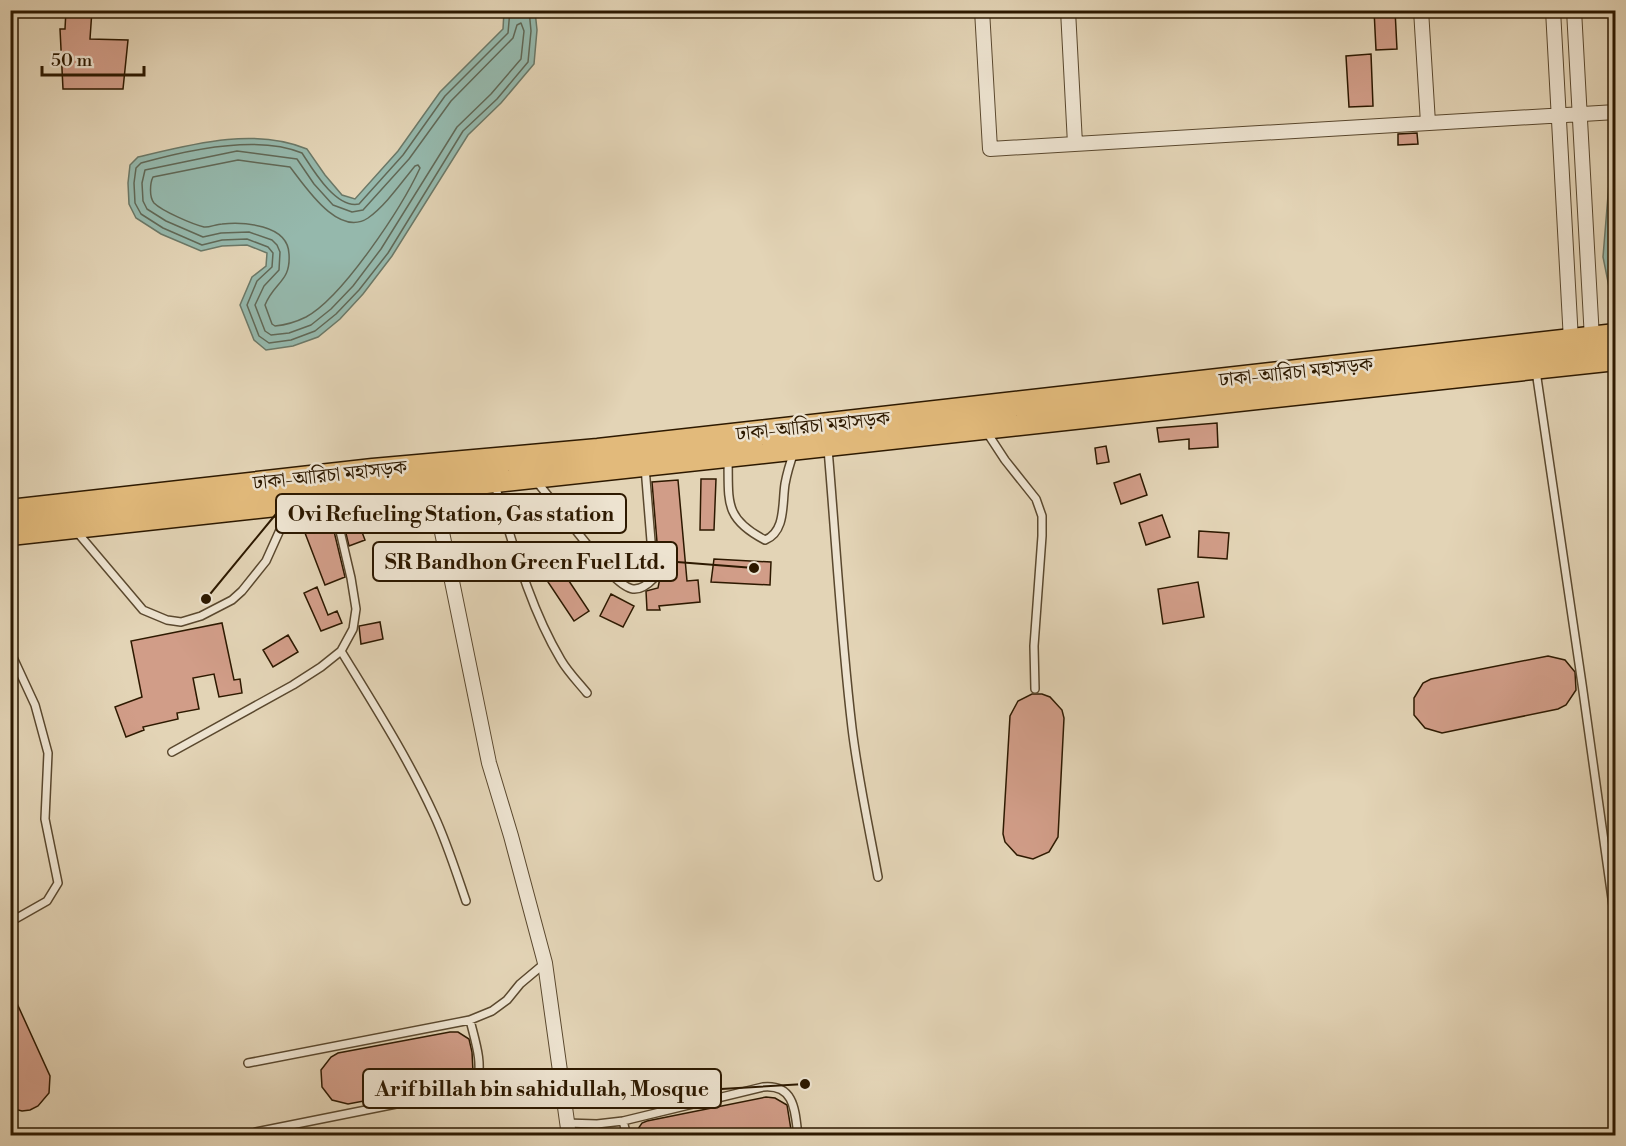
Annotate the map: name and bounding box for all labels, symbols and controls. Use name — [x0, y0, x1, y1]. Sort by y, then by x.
scale bar — [42, 39, 144, 77]
text: 50 m — [51, 49, 93, 72]
street label: ঢাকা-আরিচা মহাসড়ক — [1217, 351, 1375, 394]
street label: ঢাকা-আরিচা মহাসড়ক — [734, 405, 892, 448]
street label: ঢাকা-আরিচা মহাসড়ক — [251, 454, 409, 497]
callout: Ovi Refueling Station, Gas station — [276, 494, 626, 533]
text: Ovi Refueling Station, Gas station — [288, 502, 614, 528]
callout: SR Bandhon Green Fuel Ltd. — [373, 542, 677, 581]
text: SR Bandhon Green Fuel Ltd. — [385, 550, 665, 576]
callout: Arif billah bin sahidullah, Mosque — [363, 1069, 721, 1108]
text: Arif billah bin sahidullah, Mosque — [374, 1077, 709, 1103]

